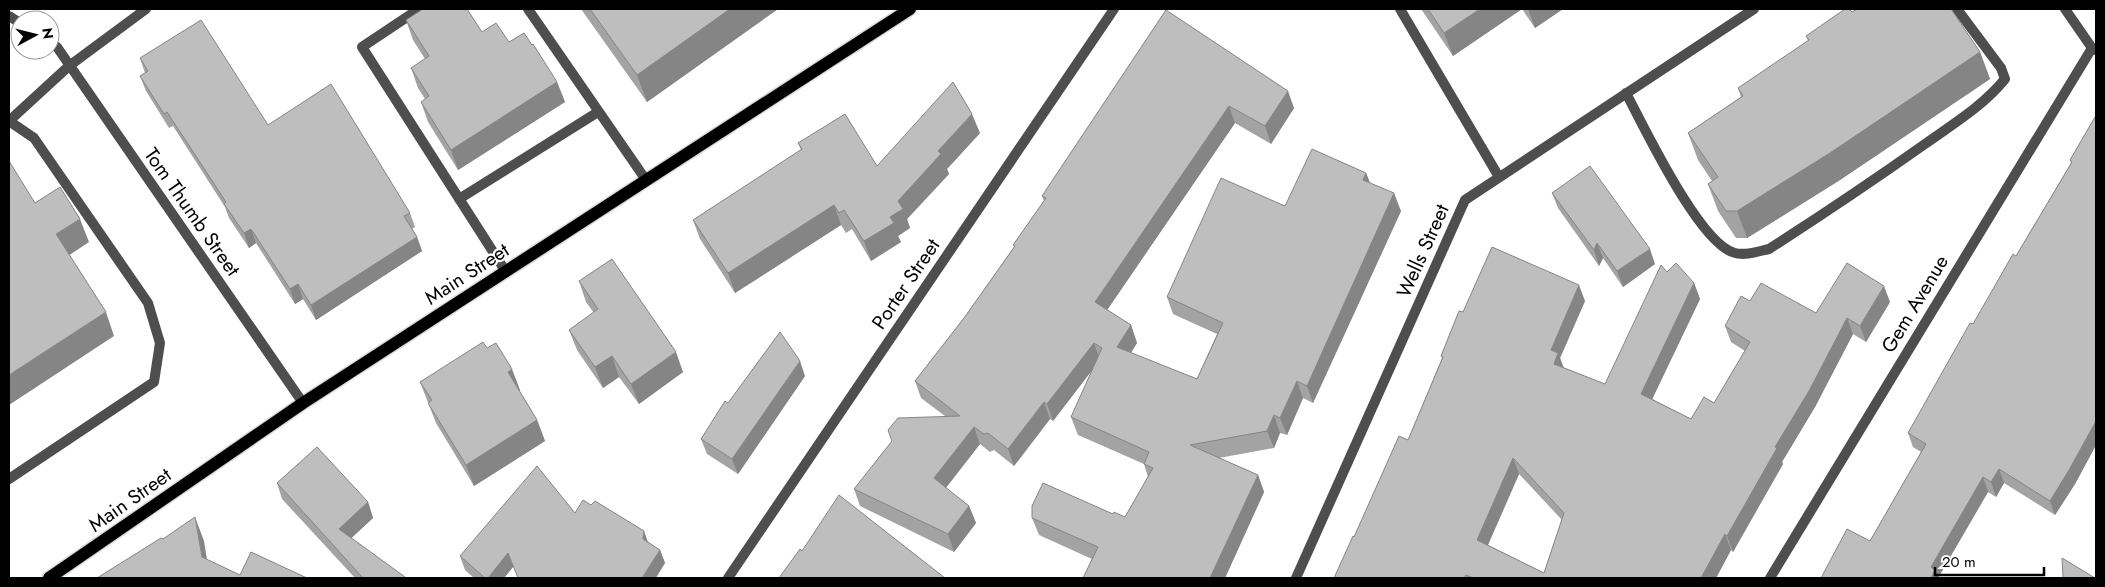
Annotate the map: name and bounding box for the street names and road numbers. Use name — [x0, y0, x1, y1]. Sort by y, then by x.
street label: Tom Thumb Street — [137, 142, 247, 282]
street label: Wells Street — [1390, 199, 1457, 302]
street label: Porter Street — [865, 233, 947, 335]
street label: Main Street — [419, 236, 515, 312]
street label: Gem Avenue — [1874, 250, 1956, 358]
street label: Main Street — [83, 461, 177, 539]

